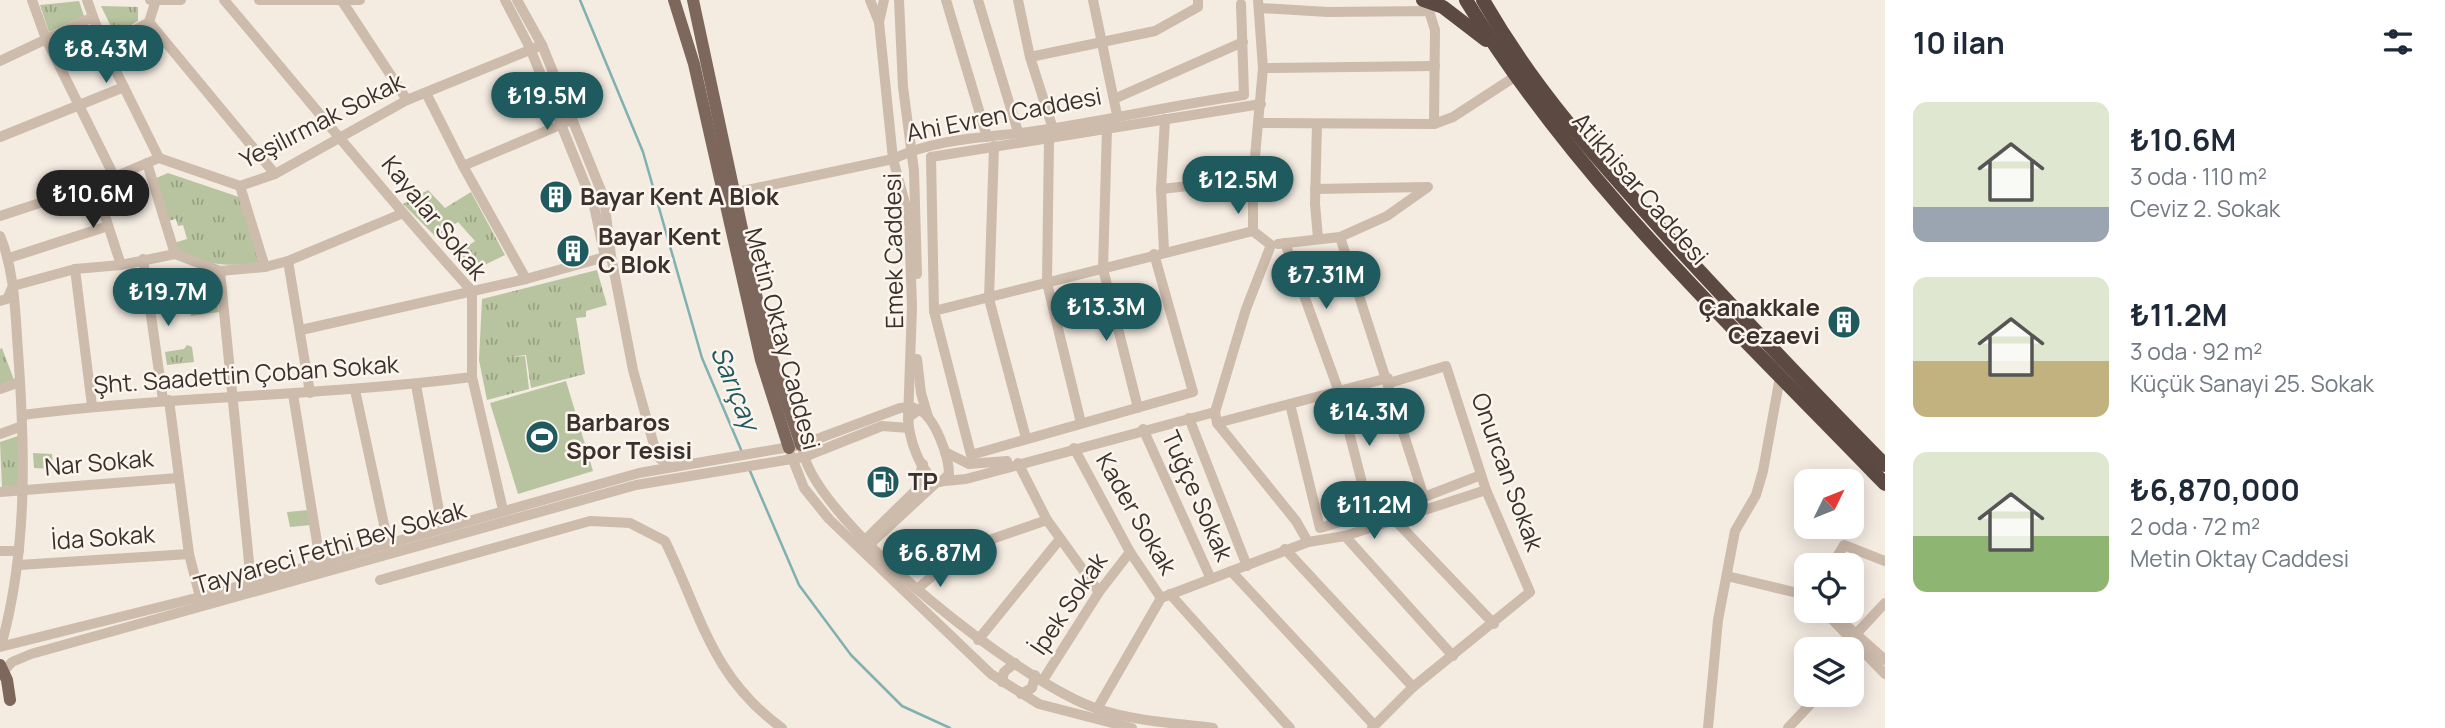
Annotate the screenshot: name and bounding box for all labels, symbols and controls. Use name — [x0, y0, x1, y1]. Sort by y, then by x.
text: 10 ilan — [1913, 22, 2005, 63]
icon: filters — [2379, 23, 2417, 61]
pin: ₺8.43M — [49, 25, 163, 85]
text: ₺8.43M — [64, 32, 148, 64]
street label: Yeşilırmak Sokak — [234, 64, 410, 175]
pin: ₺19.5M — [490, 72, 604, 132]
street label: Ahi Evren Caddesi — [903, 78, 1104, 149]
text: ₺19.5M — [507, 79, 587, 111]
street label: Atikhisar Caddesi — [1566, 105, 1717, 271]
text: ₺10.6M — [2130, 119, 2236, 160]
icon: home — [1969, 130, 2053, 214]
street label: Kayalar Sokak — [375, 148, 496, 287]
pin: ₺12.5M — [1181, 156, 1295, 216]
text: 3 oda · 110 m² — [2130, 160, 2267, 192]
text: ₺12.5M — [1198, 163, 1278, 195]
pin: ₺10.6M — [36, 170, 150, 230]
street label: Emek Caddesi — [875, 173, 910, 329]
text: ₺10.6M — [52, 177, 134, 209]
building icon: Bayar Kent A Blok — [537, 178, 575, 216]
place label: Bayar Kent A Blok — [580, 179, 780, 212]
text: Ceviz 2. Sokak — [2130, 192, 2280, 224]
place label: Bayar Kent C Blok — [598, 219, 721, 280]
street label: Metin Oktay Caddesi — [738, 224, 829, 453]
building icon: Bayar Kent C Blok — [554, 232, 592, 270]
pin: ₺7.31M — [1269, 252, 1383, 311]
text: ₺7.31M — [1287, 258, 1365, 290]
pin: ₺19.7M — [111, 268, 225, 328]
text: ₺19.7M — [129, 275, 207, 307]
pin: ₺13.3M — [1049, 284, 1163, 343]
text: ₺13.3M — [1067, 290, 1145, 322]
place label: Çanakkale Cezaevi — [1699, 290, 1820, 351]
text: ₺11.2M — [2130, 294, 2228, 335]
building icon: Çanakkale Cezaevi — [1825, 303, 1863, 341]
icon: home — [1969, 305, 2053, 389]
text: 3 oda · 92 m² — [2130, 335, 2262, 367]
water label: Sarıçay — [703, 340, 770, 438]
street label: Şht. Saadettin Çoban Sokak — [92, 346, 401, 401]
text: Küçük Sanayi 25. Sokak — [2130, 367, 2374, 399]
pin: ₺14.3M — [1312, 388, 1426, 448]
street label: Onurcan Sokak — [1465, 388, 1553, 556]
text: ₺14.3M — [1330, 395, 1408, 427]
place label: Barbaros Spor Tesisi — [566, 405, 692, 466]
sports icon: Barbaros Spor Tesisi — [523, 418, 561, 456]
street label: Tuğçe Sokak — [1155, 425, 1242, 567]
street label: Nar Sokak — [43, 440, 156, 483]
street label: Kader Sokak — [1089, 446, 1186, 581]
fuel station icon: TP — [864, 463, 902, 501]
place label: TP — [908, 464, 938, 497]
north arrow — [1794, 469, 1864, 539]
map controls — [1794, 469, 1864, 707]
text: ₺6,870,000 — [2130, 469, 2300, 510]
icon: home — [1969, 480, 2053, 564]
pin: ₺11.2M — [1317, 482, 1431, 541]
text: ₺11.2M — [1337, 488, 1411, 520]
street label: Tayyareci Fethi Bey Sokak — [190, 492, 470, 601]
text: 2 oda · 72 m² — [2130, 510, 2260, 542]
street label: İda Sokak — [50, 516, 157, 557]
pin: ₺6.87M — [883, 530, 997, 589]
text: ₺6.87M — [899, 536, 981, 568]
text: Metin Oktay Caddesi — [2130, 542, 2349, 574]
street label: İpek Sokak — [1021, 545, 1115, 661]
button: locate — [1794, 553, 1864, 623]
button: layers — [1794, 637, 1864, 707]

